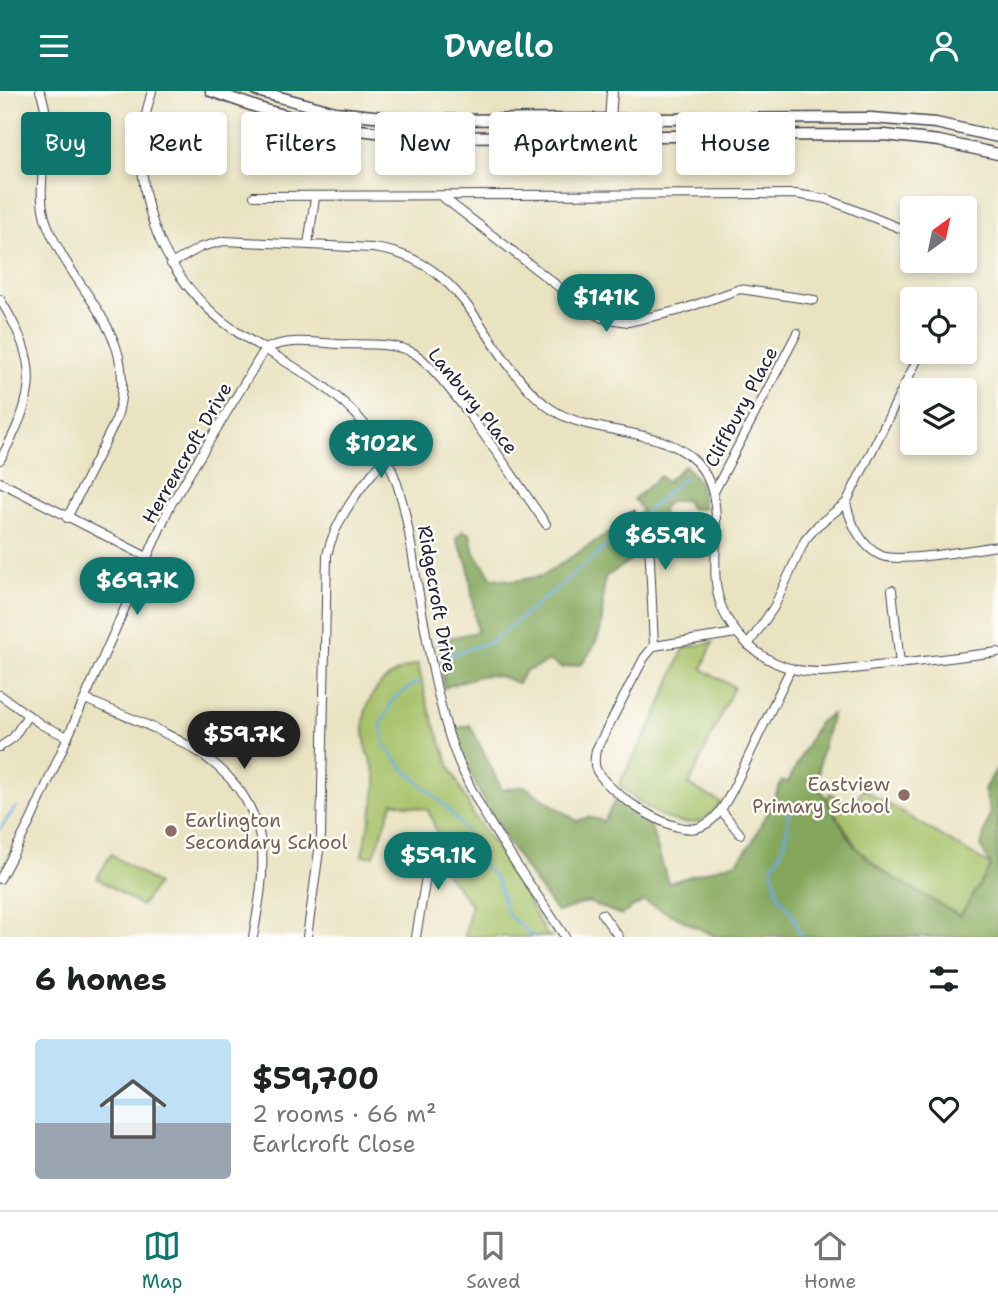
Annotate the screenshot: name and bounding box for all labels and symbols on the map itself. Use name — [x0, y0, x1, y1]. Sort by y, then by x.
north arrow — [900, 196, 976, 273]
pin: $141K — [557, 275, 655, 334]
street label: Cliffbury Place — [699, 342, 783, 472]
street label: Lanbury Place — [422, 343, 524, 459]
street label: Herrencroft Drive — [136, 378, 238, 528]
pin: $102K — [332, 421, 430, 480]
pin: $65.9K — [608, 512, 722, 572]
street label: Ridgecroft Drive — [412, 524, 462, 674]
pin: $69.7K — [80, 557, 194, 617]
pin: $59.7K — [187, 711, 301, 771]
place label: Eastview Primary School — [752, 772, 890, 819]
marker: Eastview Primary School — [896, 787, 912, 803]
place label: Earlington Secondary School — [185, 808, 348, 855]
marker: Earlington Secondary School — [163, 823, 179, 839]
pin: $59.1K — [381, 833, 495, 892]

